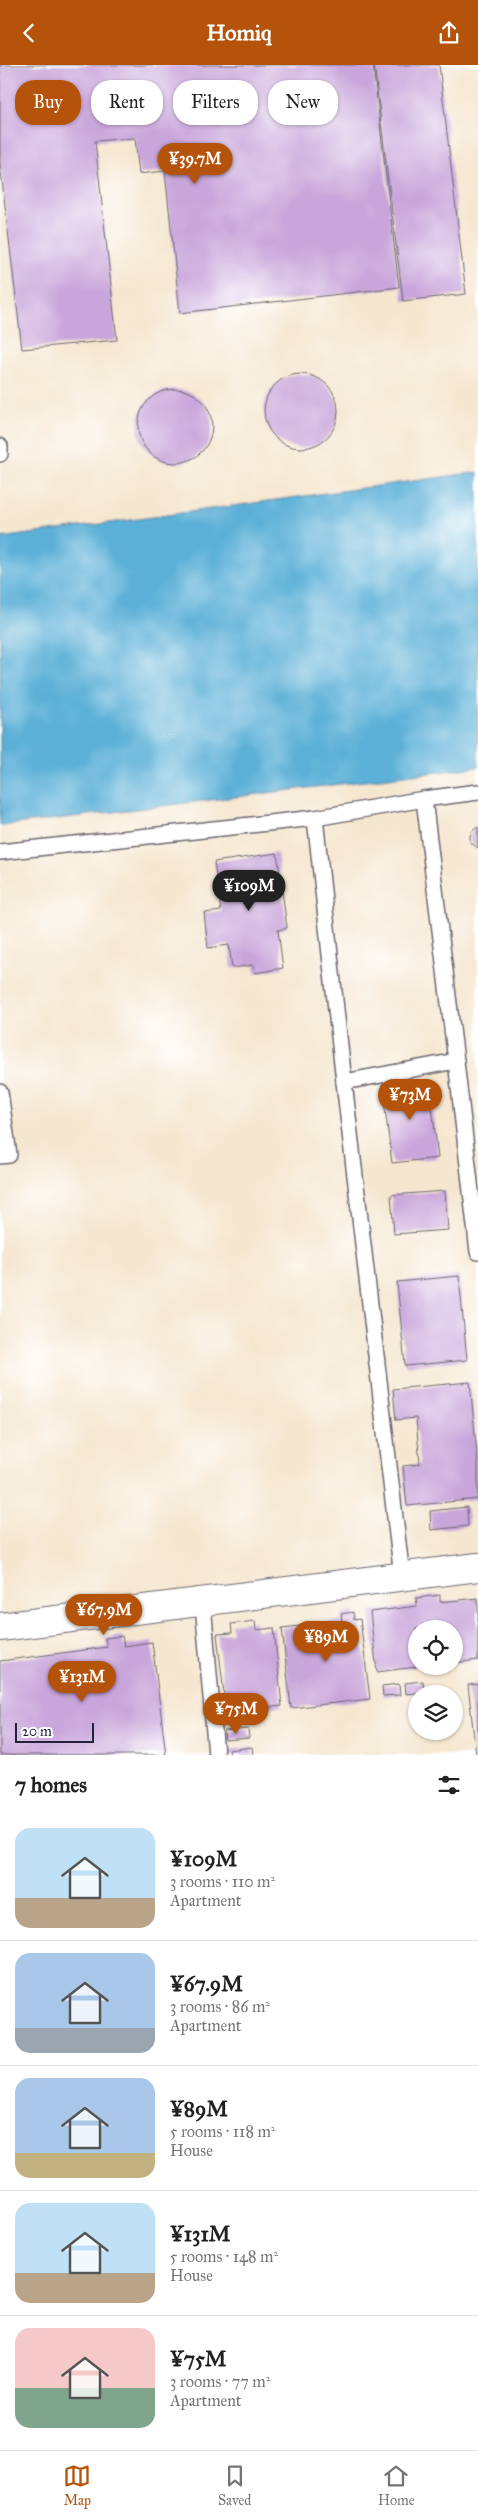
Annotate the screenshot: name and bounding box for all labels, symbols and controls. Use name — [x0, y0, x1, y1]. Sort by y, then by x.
icon: back — [15, 19, 43, 47]
text: Homiq — [207, 19, 271, 46]
icon: share — [435, 19, 463, 47]
chip: Buy — [15, 80, 81, 125]
chip: Rent — [91, 80, 163, 125]
chip: Filters — [173, 80, 258, 125]
chip: New — [268, 80, 338, 125]
pin: ¥39.7M — [154, 143, 236, 185]
text: ¥39.7M — [169, 149, 221, 168]
pin: ¥109M — [214, 869, 284, 912]
text: ¥109M — [223, 876, 275, 895]
pin: ¥73M — [380, 1079, 440, 1121]
text: ¥73M — [389, 1085, 431, 1104]
pin: ¥67.9M — [63, 1593, 145, 1636]
text: ¥67.9M — [76, 1600, 132, 1619]
map controls — [408, 1620, 463, 1740]
button: locate — [408, 1620, 463, 1675]
pin: ¥89M — [296, 1621, 356, 1663]
text: ¥89M — [304, 1627, 348, 1646]
pin: ¥131M — [47, 1661, 117, 1703]
text: ¥131M — [59, 1667, 105, 1686]
button: layers — [408, 1685, 463, 1740]
pin: ¥75M — [206, 1693, 266, 1735]
text: ¥75M — [215, 1699, 257, 1718]
scale bar — [15, 1720, 94, 1743]
text: 20 m — [22, 1723, 52, 1740]
icon: filters — [435, 1771, 463, 1799]
text: 7 homes — [15, 1772, 87, 1798]
text: ¥109M — [170, 1846, 237, 1872]
icon: home — [55, 1848, 115, 1908]
text: 3 rooms · 110 m² — [170, 1872, 275, 1891]
text: Apartment — [170, 1891, 242, 1910]
text: ¥67.9M — [170, 1971, 243, 1997]
icon: home — [55, 1973, 115, 2033]
text: 3 rooms · 86 m² — [170, 1997, 270, 2016]
text: Apartment — [170, 2016, 242, 2035]
text: ¥89M — [170, 2096, 228, 2122]
icon: home — [55, 2098, 115, 2158]
text: 5 rooms · 118 m² — [170, 2122, 275, 2141]
text: House — [170, 2141, 213, 2160]
text: ¥131M — [170, 2221, 230, 2247]
icon: home — [55, 2223, 115, 2283]
text: 5 rooms · 148 m² — [170, 2247, 278, 2266]
text: House — [170, 2266, 213, 2285]
text: ¥75M — [170, 2346, 226, 2372]
icon: home — [55, 2348, 115, 2408]
text: 3 rooms · 77 m² — [170, 2372, 270, 2391]
text: Apartment — [170, 2391, 242, 2410]
tab: Map — [63, 2462, 91, 2509]
tab: Saved — [218, 2462, 251, 2509]
tab: Home — [378, 2462, 415, 2509]

